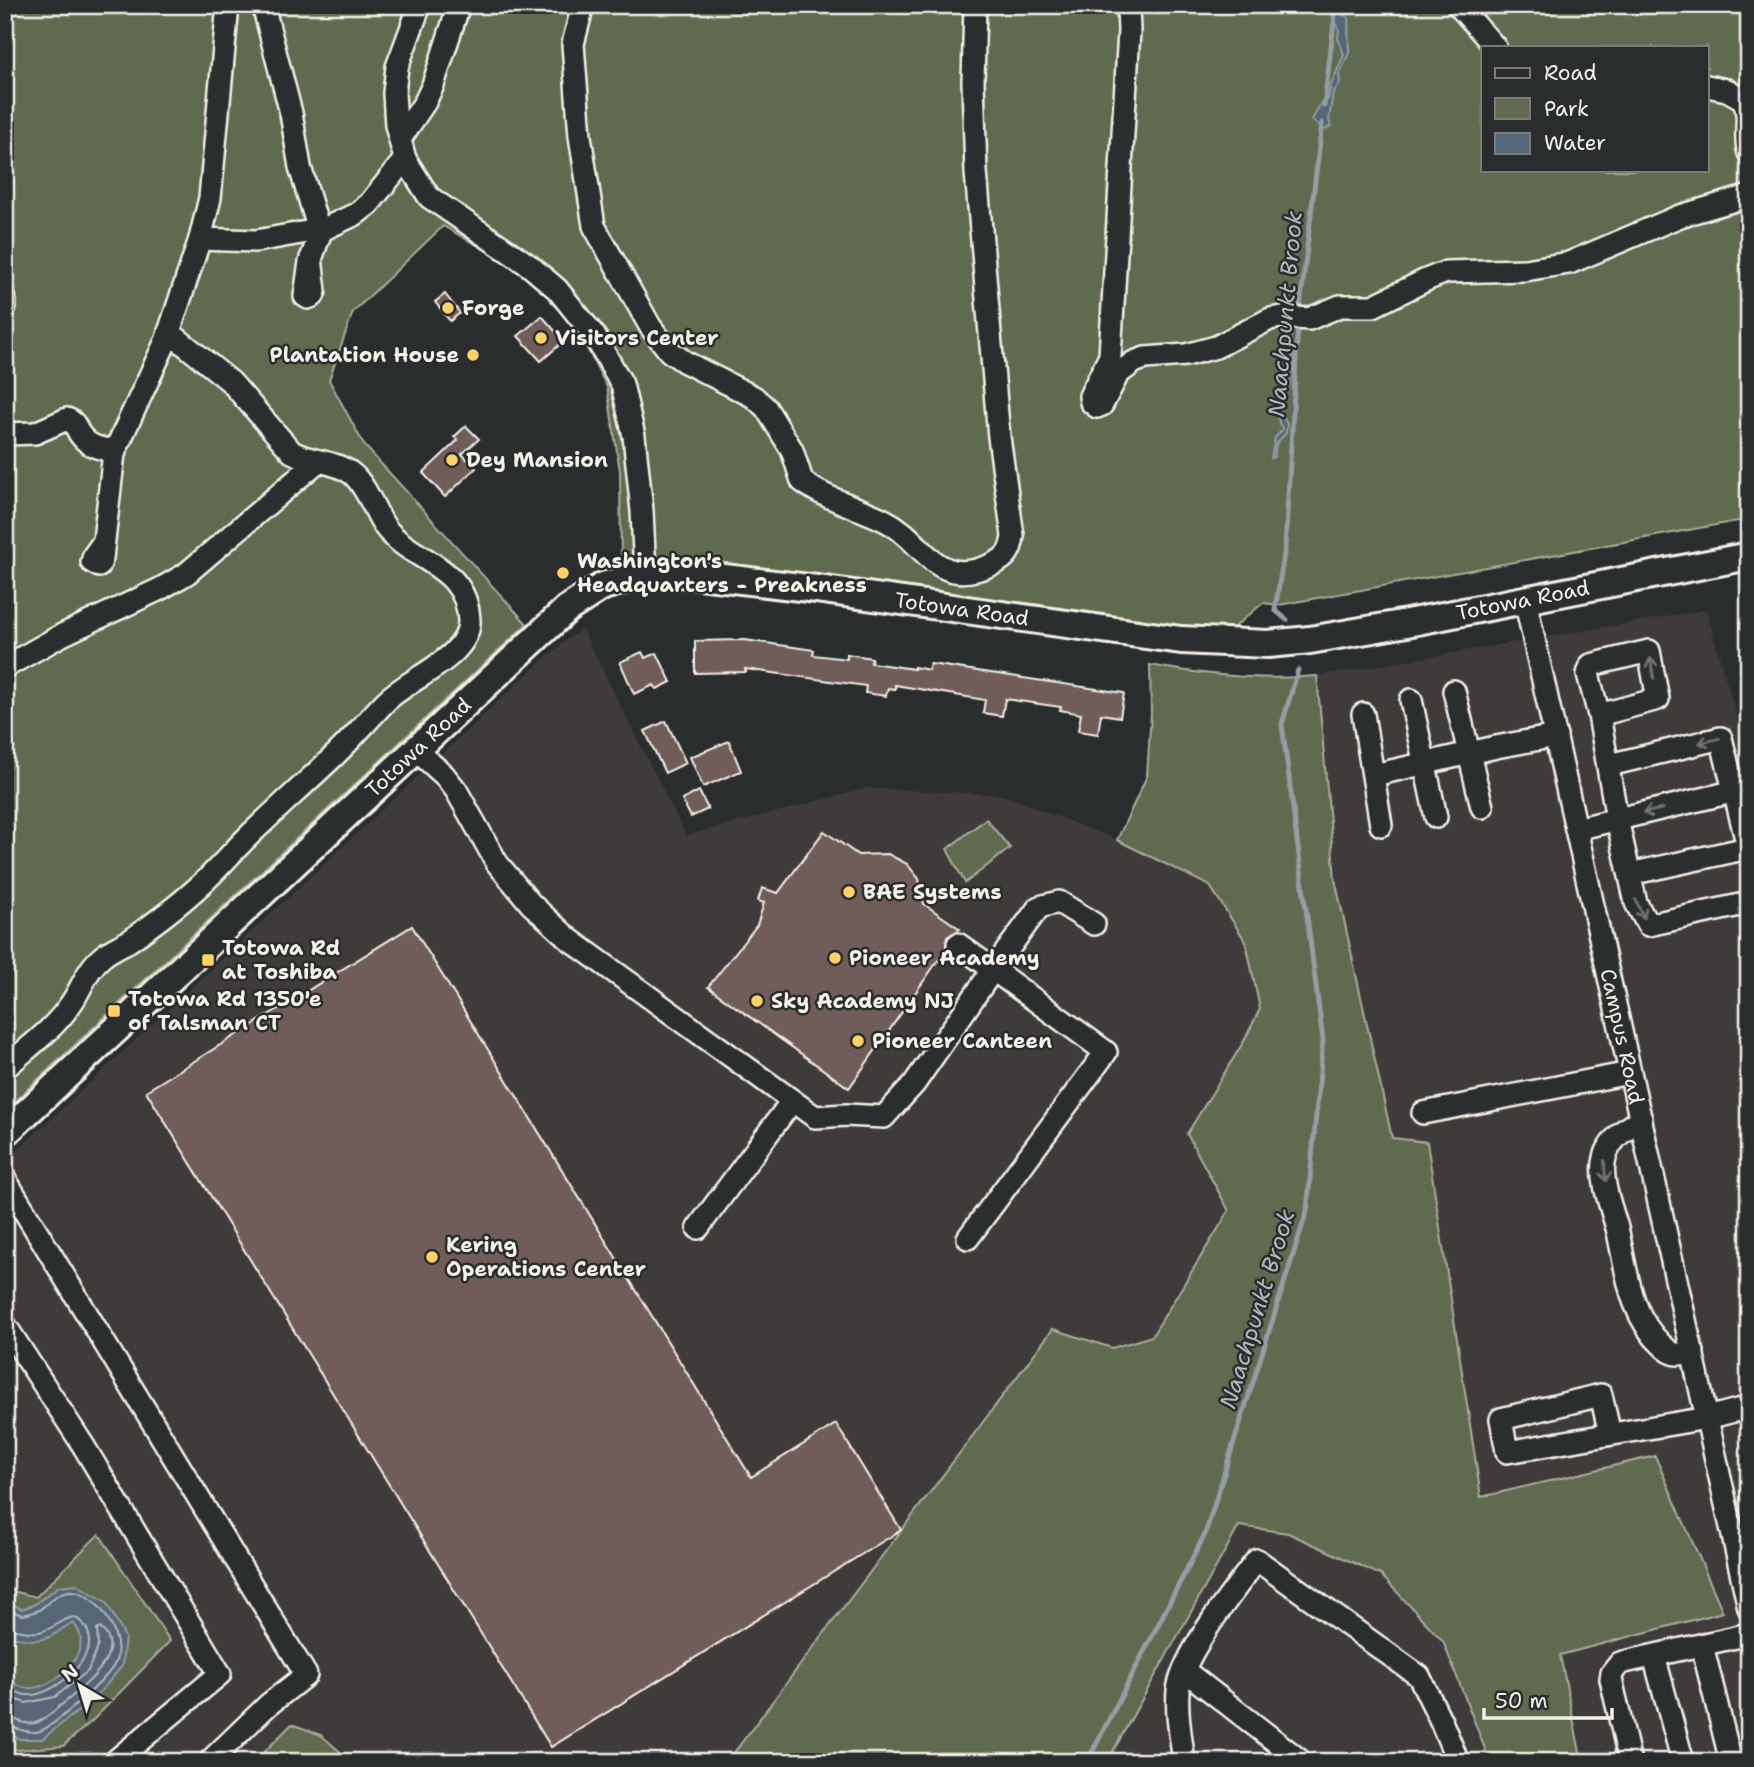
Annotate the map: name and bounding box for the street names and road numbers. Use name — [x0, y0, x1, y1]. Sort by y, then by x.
street label: Totowa Road — [1454, 574, 1592, 627]
street label: Totowa Road — [893, 586, 1031, 633]
street label: Totowa Road — [359, 691, 477, 804]
street label: Campus Road — [1593, 966, 1651, 1107]

